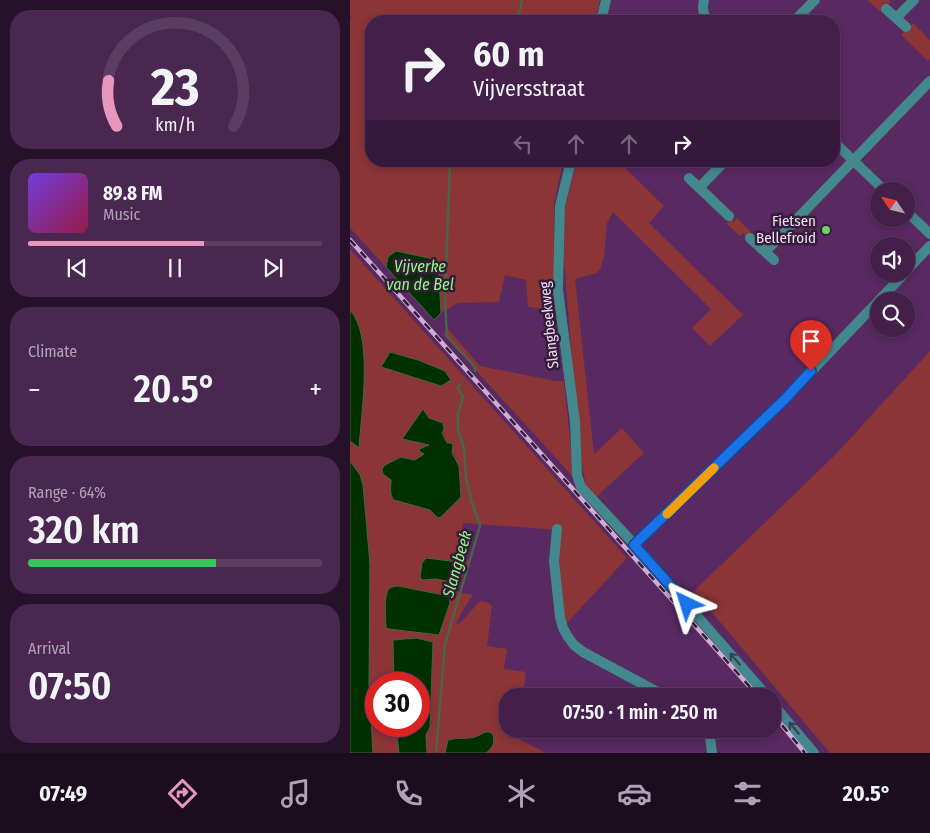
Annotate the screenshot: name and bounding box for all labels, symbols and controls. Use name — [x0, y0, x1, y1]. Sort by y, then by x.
text: 60 m — [473, 33, 544, 75]
icon: right — [390, 35, 455, 100]
text: 23 — [150, 56, 199, 119]
text: Vijversstraat — [473, 75, 585, 102]
text: km/h — [155, 114, 195, 136]
icon: left — [509, 130, 537, 158]
icon: ahead — [562, 130, 590, 158]
icon: ahead — [615, 130, 643, 158]
icon: right — [668, 130, 696, 158]
text: 89.8 FM — [103, 182, 163, 205]
north arrow — [870, 182, 915, 228]
map controls — [870, 182, 915, 337]
text: Music — [103, 205, 140, 224]
place label: Fietsen Bellefroid — [756, 212, 816, 247]
marker: Fietsen Bellefroid — [820, 224, 832, 236]
button: sound — [870, 237, 915, 282]
icon: previous — [63, 254, 91, 282]
icon: pause — [161, 254, 189, 282]
icon: next — [259, 254, 287, 282]
water label: Vijverke van de Bel — [386, 257, 454, 294]
street label: Slangbeekweg — [535, 280, 563, 370]
button: search — [870, 292, 915, 337]
pin — [790, 320, 832, 371]
icon: arrive — [797, 327, 825, 355]
text: Climate — [28, 342, 77, 361]
text: 20.5° — [134, 366, 216, 412]
text: − — [28, 373, 41, 406]
text: + — [309, 373, 322, 406]
text: Range · 64% — [28, 483, 106, 502]
text: 320 km — [28, 507, 140, 553]
water label: Slangbeek — [438, 528, 476, 600]
position arrow — [660, 577, 712, 629]
text: Arrival — [28, 639, 70, 658]
one-way arrow — [729, 653, 741, 666]
text: 07:50 — [28, 663, 112, 709]
speed limit sign: 30 — [365, 672, 430, 737]
text: 07:50 · 1 min · 250 m — [563, 701, 717, 724]
one-way arrow — [788, 722, 799, 735]
icon: directions — [165, 776, 200, 811]
icon: music — [278, 776, 313, 811]
icon: phone — [391, 776, 426, 811]
icon: climate — [504, 776, 539, 811]
icon: car — [617, 776, 652, 811]
icon: filters — [730, 776, 765, 811]
text: 07:49 — [39, 780, 87, 807]
text: 20.5° — [843, 780, 891, 807]

